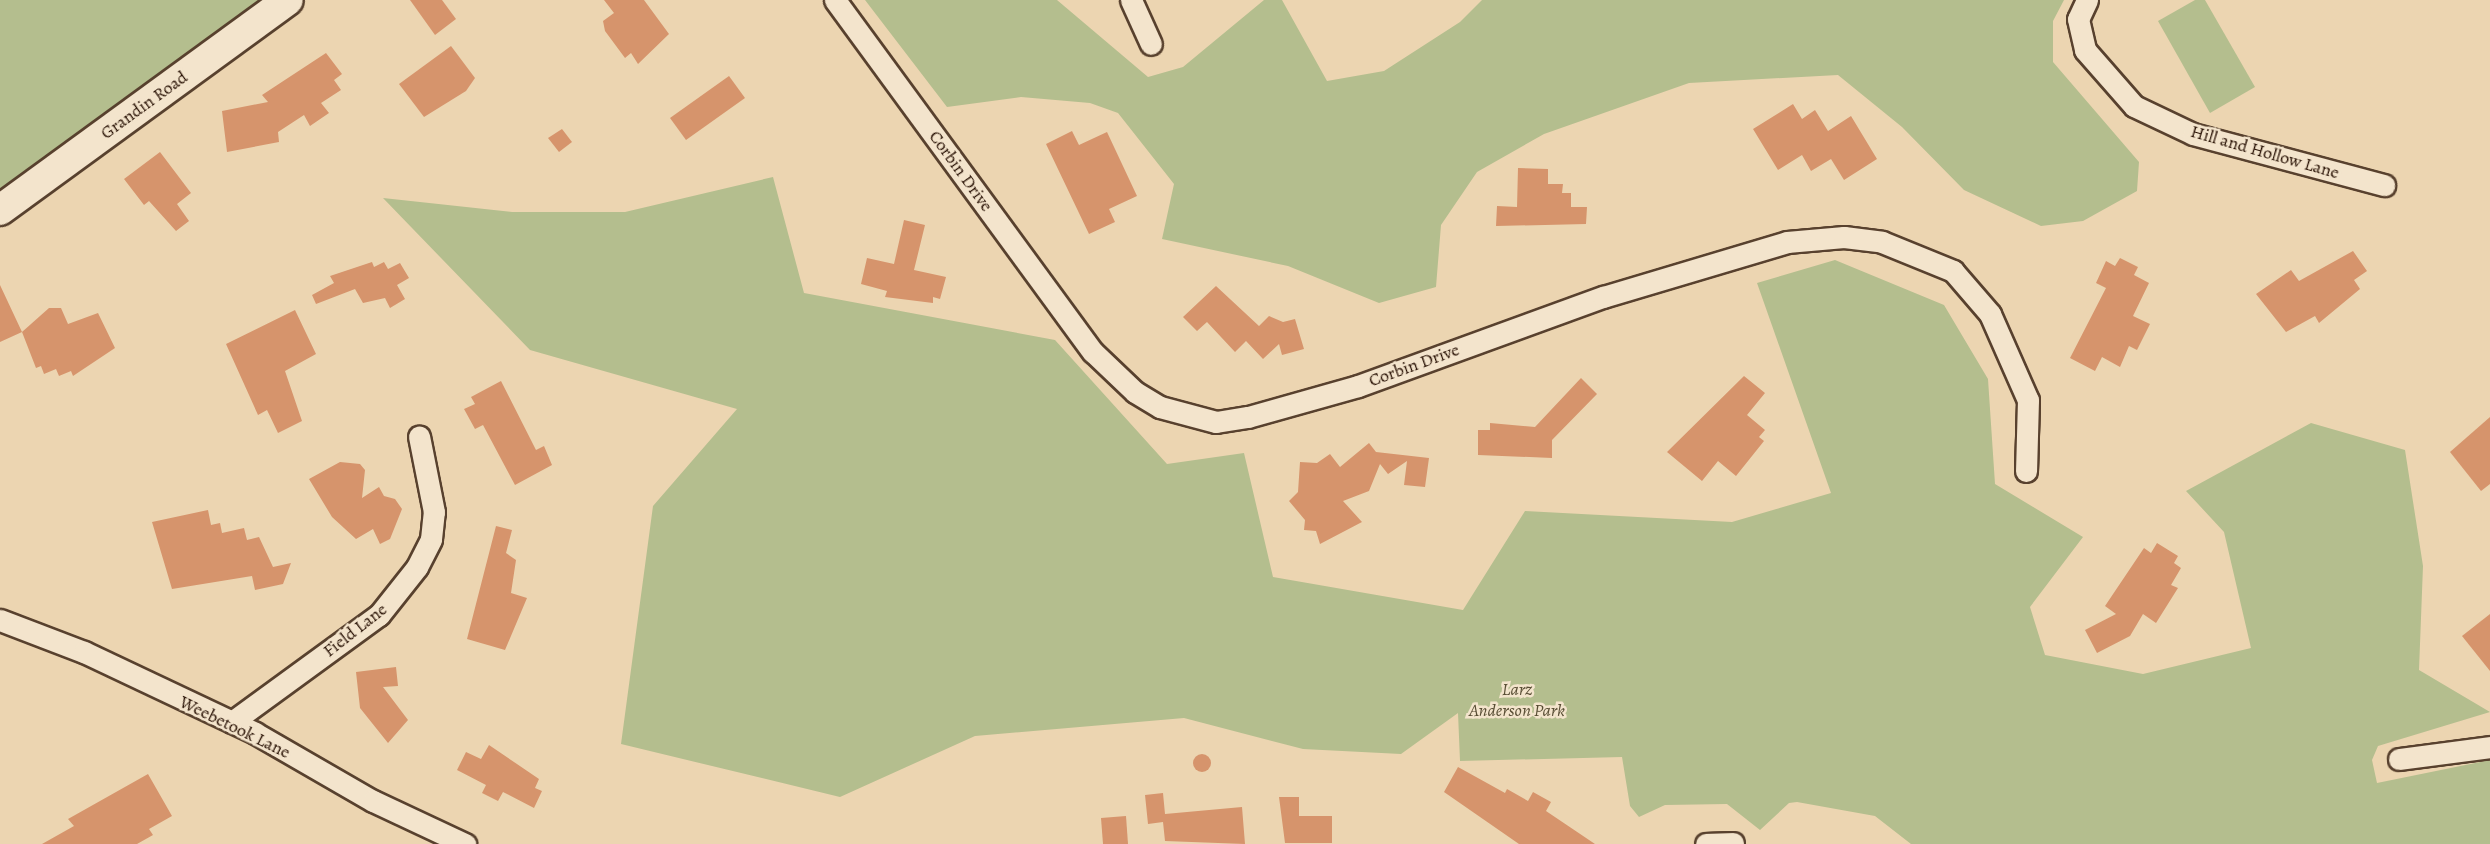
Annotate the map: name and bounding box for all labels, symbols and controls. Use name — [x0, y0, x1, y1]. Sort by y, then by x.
street label: Grandin Road — [96, 66, 192, 144]
street label: Hill and Hollow Lane — [2188, 120, 2342, 184]
street label: Corbin Drive — [924, 126, 998, 216]
street label: Corbin Drive — [1366, 339, 1462, 391]
street label: Field Lane — [319, 598, 391, 662]
park label: Larz Anderson Park — [1469, 679, 1565, 722]
street label: Weebetook Lane — [176, 691, 294, 763]

